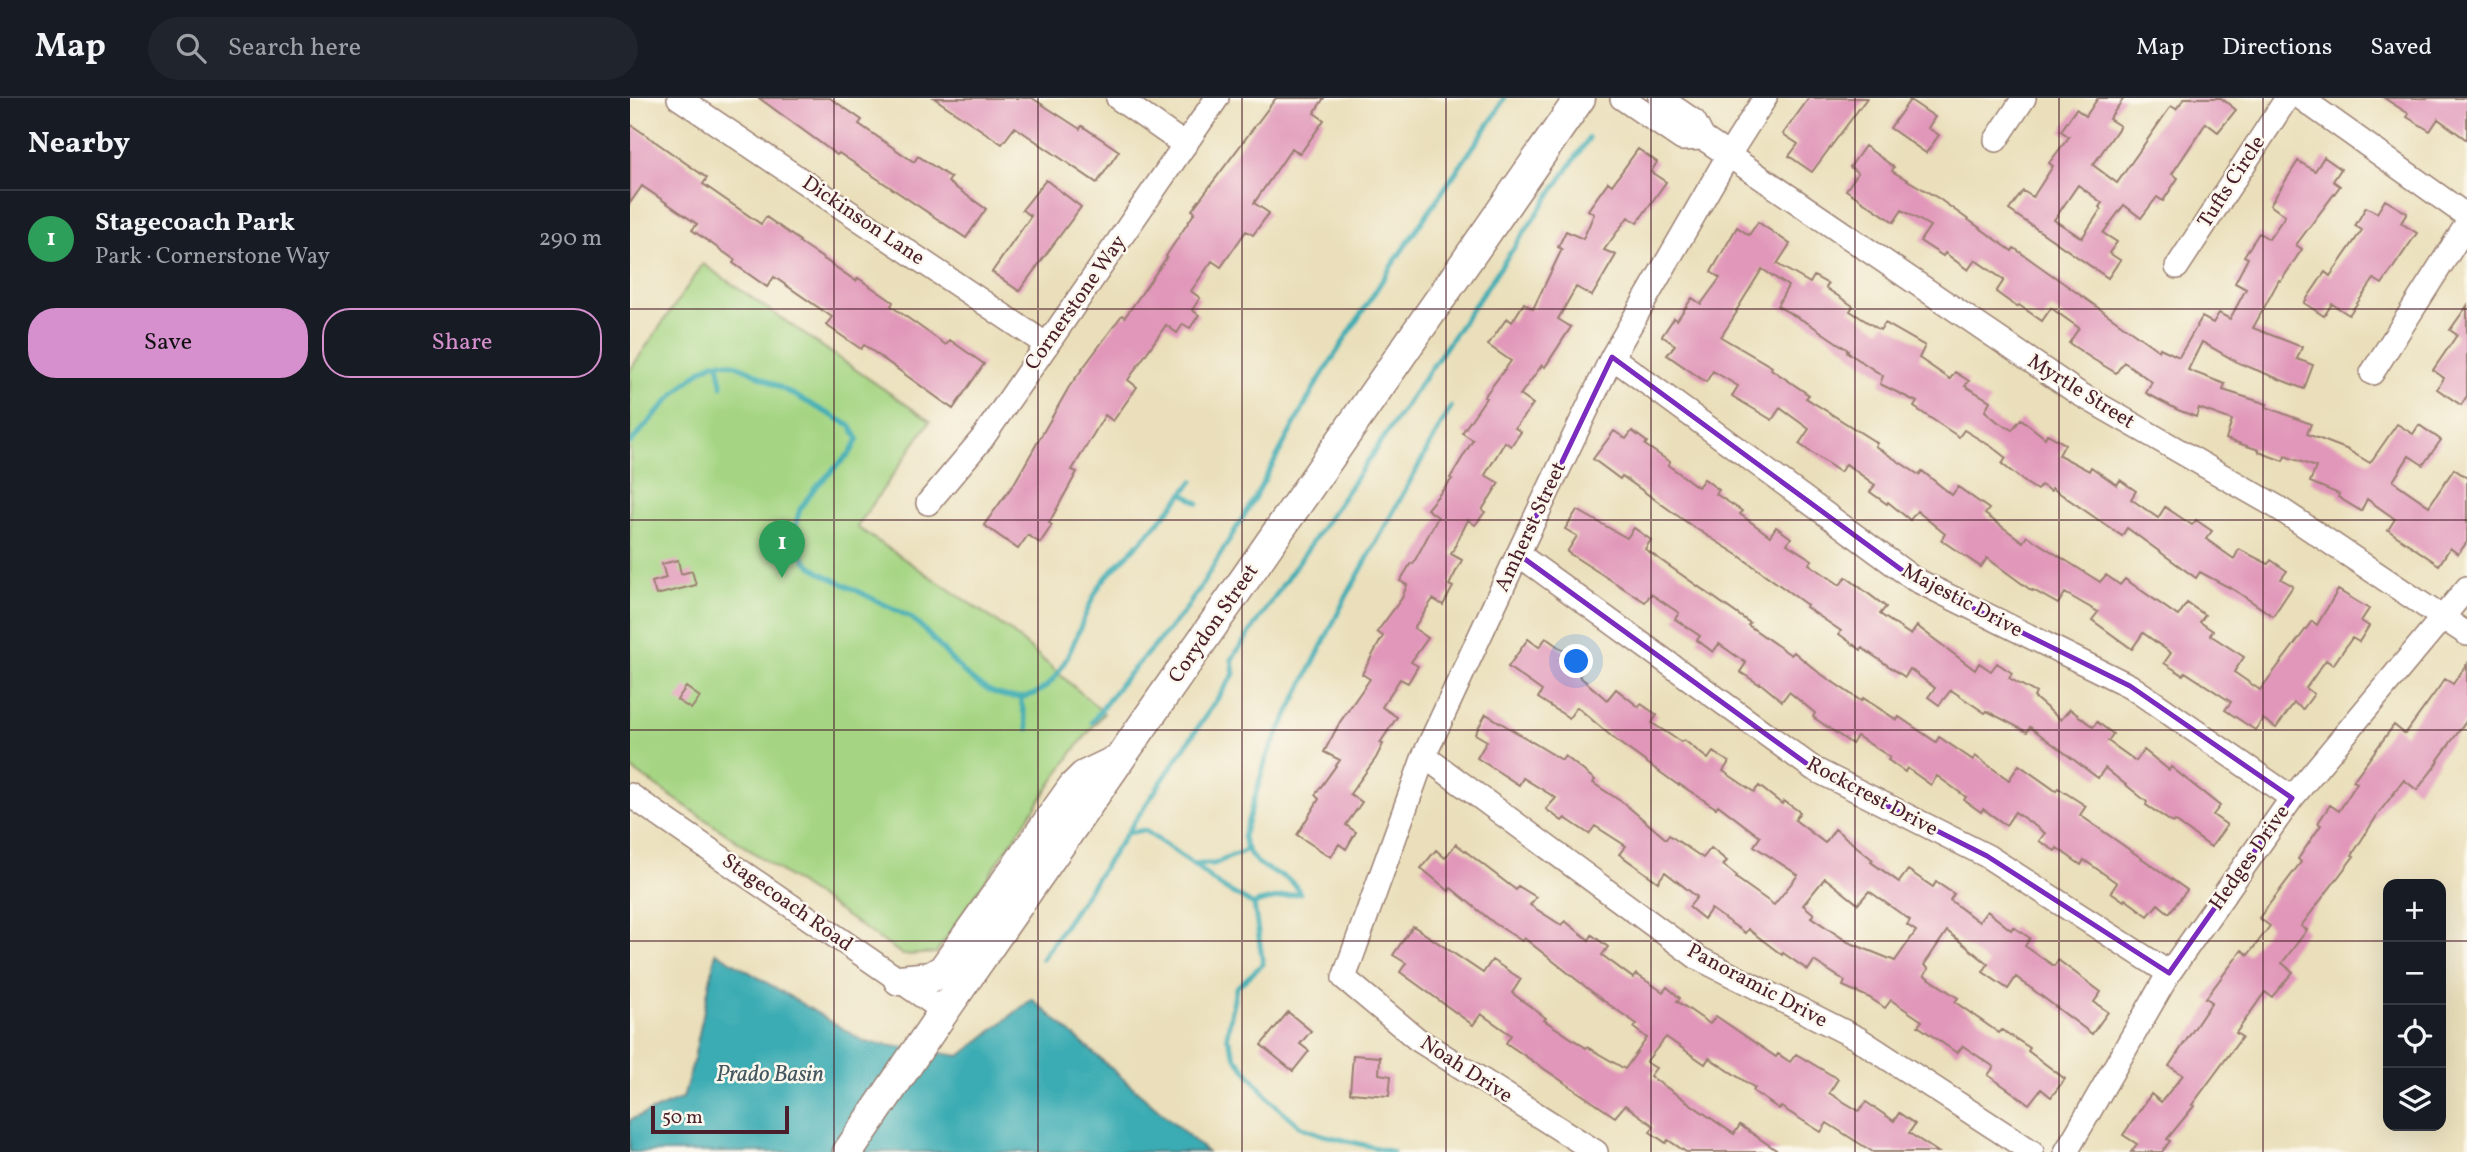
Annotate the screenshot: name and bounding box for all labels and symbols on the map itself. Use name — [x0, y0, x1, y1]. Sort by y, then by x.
street label: Tufts Circle — [2191, 130, 2273, 234]
street label: Dickinson Lane — [796, 169, 930, 273]
street label: Cornerstone Way — [1018, 229, 1134, 376]
street label: Myrtle Street — [2022, 348, 2140, 436]
street label: Amherst Street — [1488, 457, 1574, 597]
pin: 1 — [759, 520, 805, 578]
street label: Majestic Drive — [1896, 557, 2028, 645]
street label: Corydon Street — [1162, 558, 1266, 690]
your location — [1559, 644, 1593, 678]
street label: Rockcrest Drive — [1801, 750, 1943, 844]
street label: Hedges Drive — [2203, 799, 2297, 917]
street label: Stagecoach Road — [716, 847, 858, 959]
street label: Panoramic Drive — [1682, 937, 1832, 1035]
street label: Noah Drive — [1414, 1029, 1518, 1111]
water label: Prado Basin — [716, 1059, 824, 1091]
scale bar — [651, 1103, 789, 1135]

